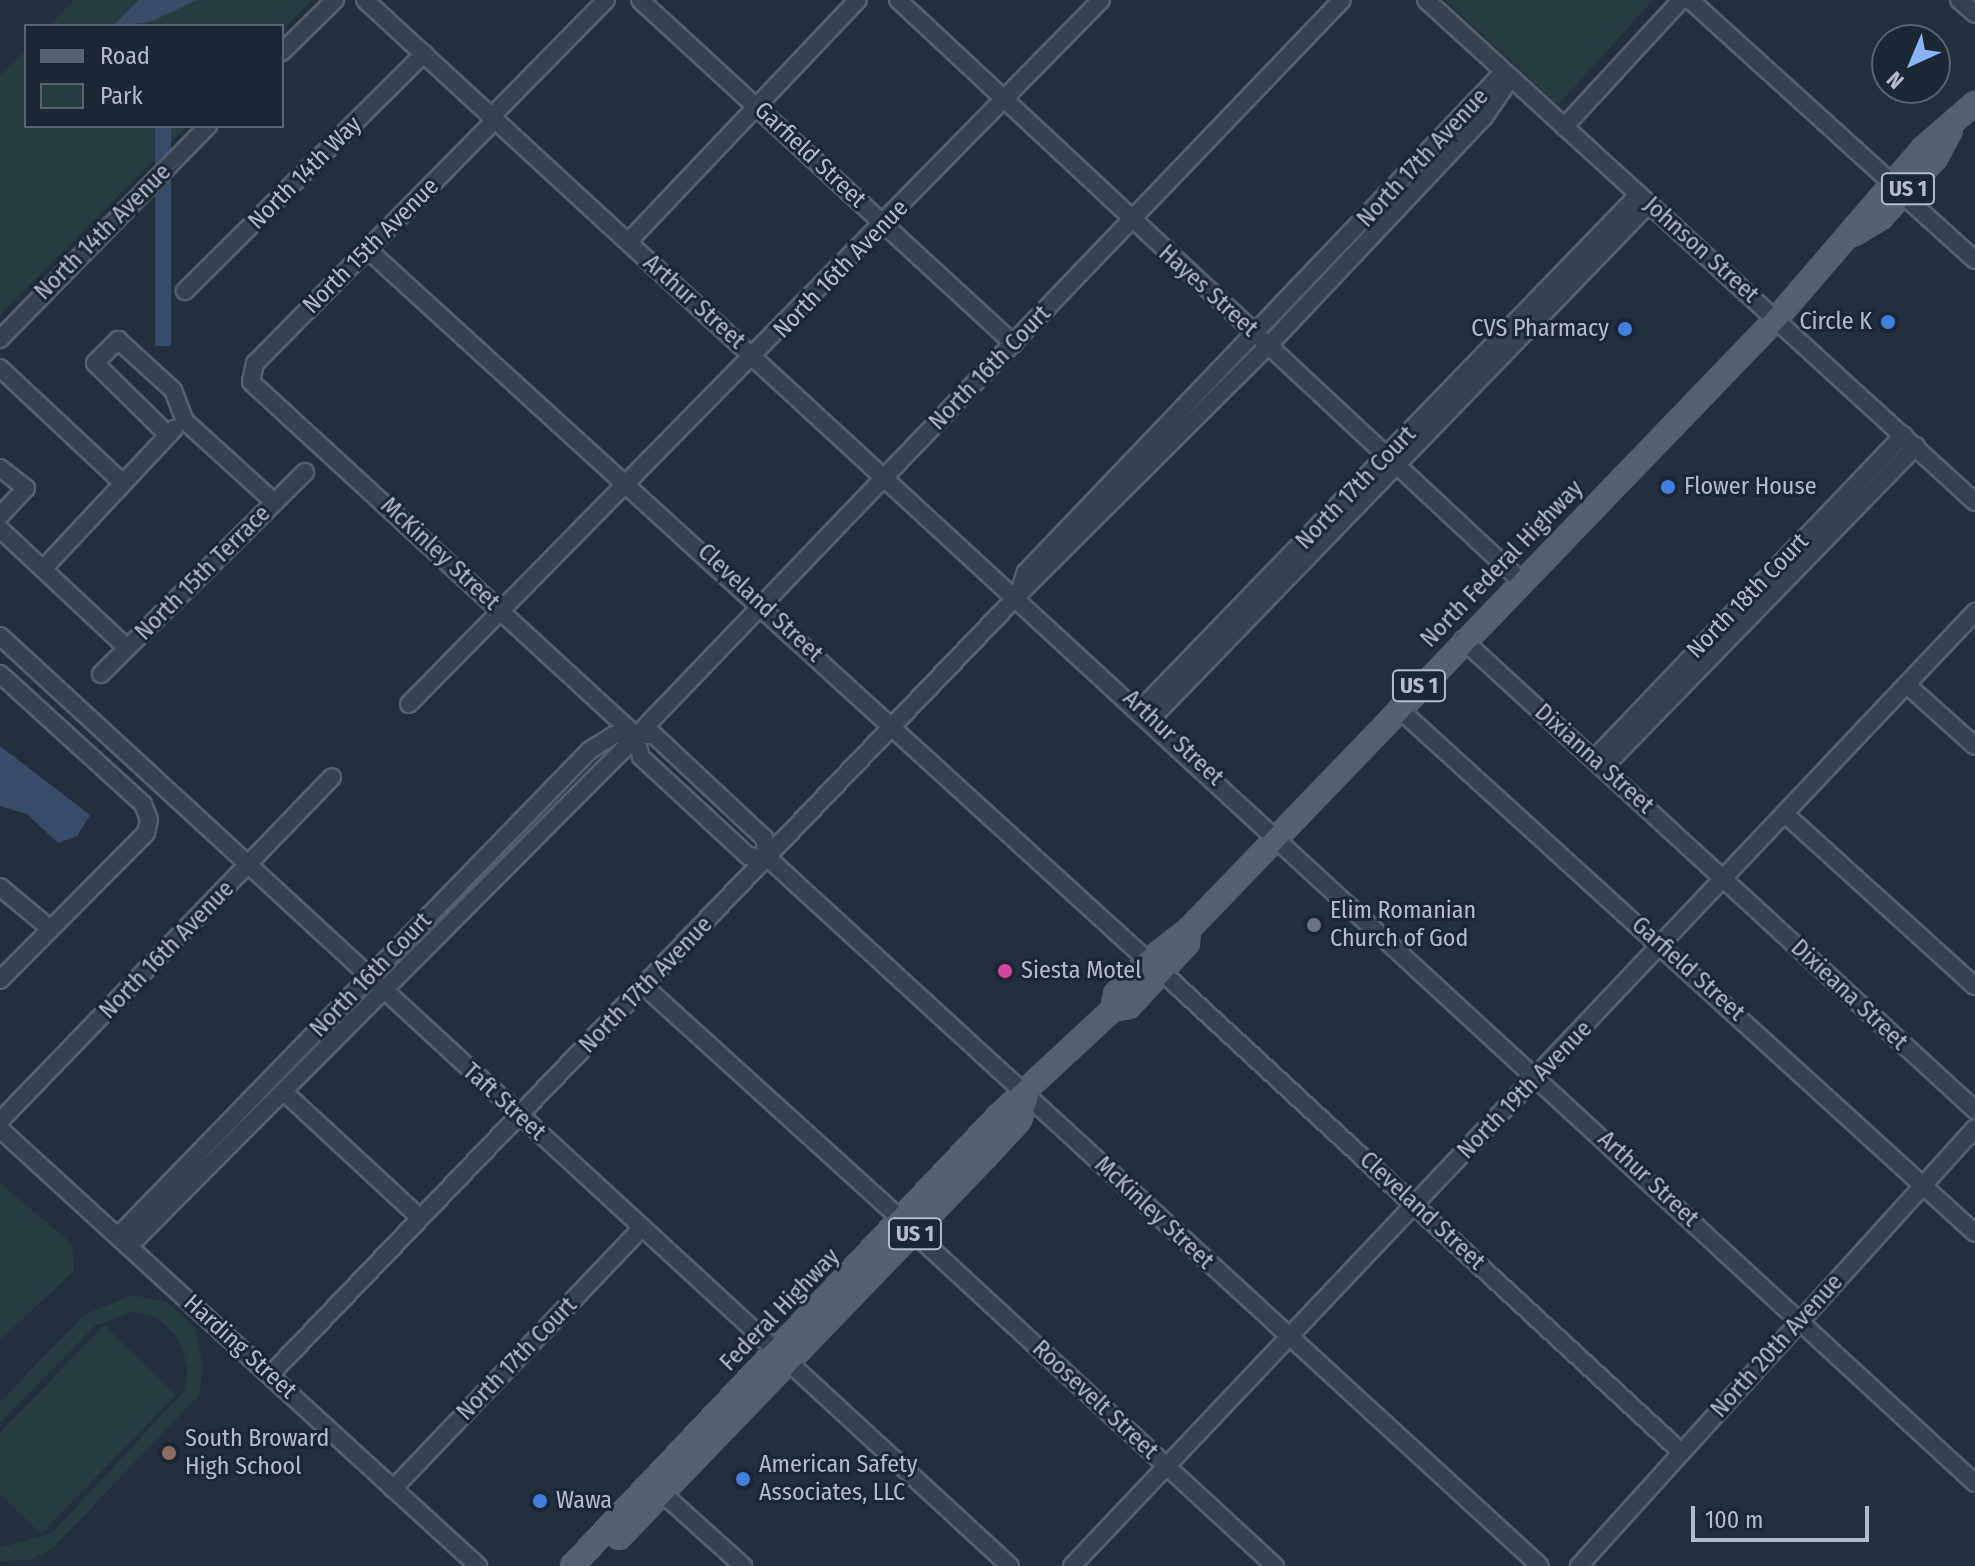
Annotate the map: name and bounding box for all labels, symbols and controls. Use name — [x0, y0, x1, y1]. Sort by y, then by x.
legend — [24, 24, 284, 128]
north arrow — [1871, 24, 1951, 104]
text: Road — [100, 42, 150, 70]
text: N — [1881, 66, 1909, 94]
text: Park — [100, 82, 143, 110]
street label: North 17th Avenue — [1351, 83, 1495, 233]
street label: Garfield Street — [748, 96, 872, 214]
street label: North 14th Way — [242, 110, 368, 236]
street label: North 14th Avenue — [29, 158, 177, 306]
road number: US 1 — [1880, 171, 1936, 207]
street label: North 15th Avenue — [297, 172, 445, 320]
street label: Johnson Street — [1638, 191, 1764, 309]
street label: North 16th Avenue — [768, 194, 914, 344]
street label: Hayes Street — [1153, 239, 1263, 343]
street label: Arthur Street — [637, 249, 751, 355]
street label: North 16th Court — [923, 300, 1057, 436]
place label: Circle K — [1799, 308, 1872, 336]
marker: Circle K — [1879, 313, 1897, 331]
place label: CVS Pharmacy — [1471, 315, 1609, 343]
marker: CVS Pharmacy — [1616, 320, 1634, 338]
street label: North 17th Court — [1290, 420, 1422, 556]
place label: Flower House — [1684, 473, 1817, 501]
street label: North Federal Highway — [1415, 474, 1589, 654]
marker: Flower House — [1659, 478, 1677, 496]
street label: McKinley Street — [375, 492, 505, 616]
street label: North 15th Terrace — [129, 499, 277, 647]
street label: North 18th Court — [1681, 528, 1815, 664]
street label: Cleveland Street — [691, 538, 829, 668]
road number: US 1 — [1391, 668, 1447, 704]
street label: Arthur Street — [1117, 684, 1229, 792]
street label: Dixianna Street — [1529, 698, 1659, 820]
street label: North 16th Avenue — [94, 875, 240, 1025]
place label: Elim Romanian Church of God — [1330, 897, 1476, 953]
street label: North 16th Court — [304, 907, 438, 1043]
street label: North 17th Avenue — [573, 911, 719, 1059]
street label: Garfield Street — [1626, 911, 1750, 1027]
marker: Elim Romanian Church of God — [1305, 916, 1323, 934]
street label: Dixieana Street — [1785, 934, 1913, 1056]
place label: Siesta Motel — [1021, 957, 1142, 985]
marker: Siesta Motel — [996, 962, 1014, 980]
street label: North 19th Avenue — [1452, 1015, 1598, 1165]
street label: Taft Street — [457, 1057, 551, 1147]
street label: Arthur Street — [1592, 1125, 1704, 1233]
street label: Cleveland Street — [1353, 1146, 1491, 1276]
street label: McKinley Street — [1089, 1151, 1219, 1275]
road number: US 1 — [887, 1216, 943, 1252]
street label: Federal Highway — [714, 1243, 846, 1377]
street label: North 20th Avenue — [1705, 1268, 1849, 1424]
street label: Harding Street — [178, 1289, 302, 1405]
street label: North 17th Court — [451, 1291, 583, 1427]
street label: Roosevelt Street — [1026, 1334, 1164, 1466]
place label: South Broward High School — [185, 1425, 329, 1481]
marker: South Broward High School — [160, 1444, 178, 1462]
place label: American Safety Associates, LLC — [759, 1451, 918, 1507]
marker: American Safety Associates, LLC — [734, 1470, 752, 1488]
place label: Wawa — [556, 1487, 612, 1515]
scale bar — [1695, 1490, 1873, 1540]
marker: Wawa — [531, 1492, 549, 1510]
text: 100 m — [1705, 1506, 1763, 1534]

